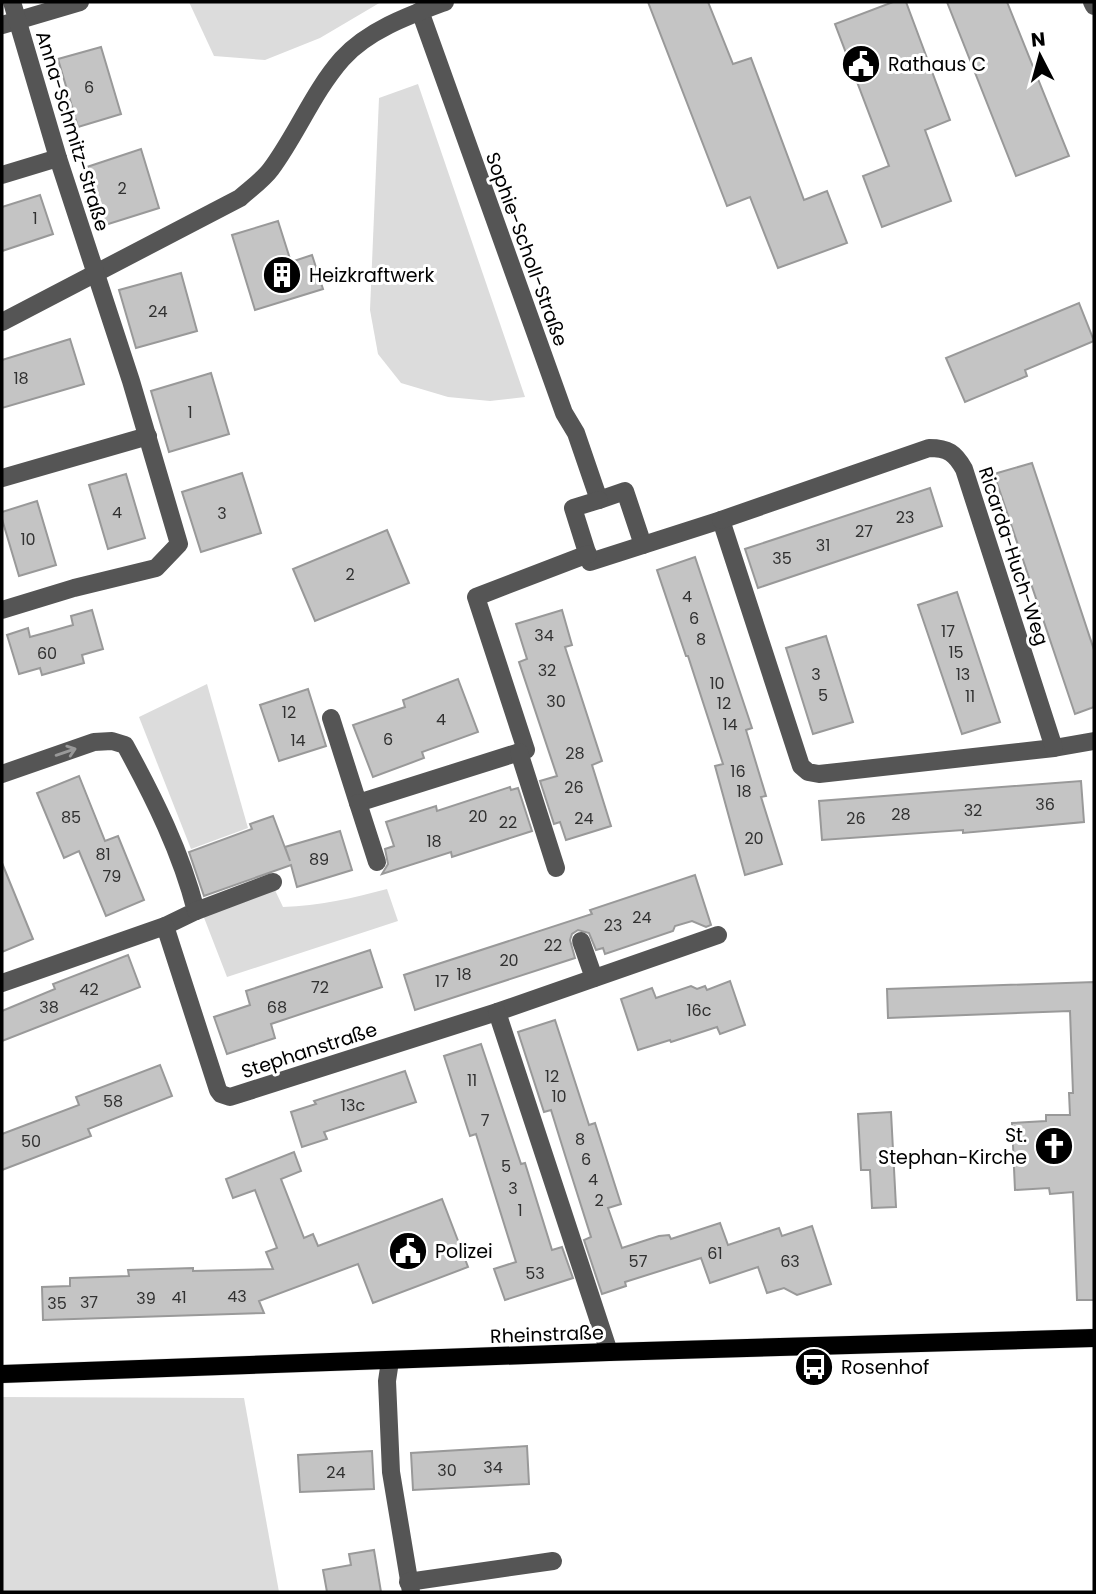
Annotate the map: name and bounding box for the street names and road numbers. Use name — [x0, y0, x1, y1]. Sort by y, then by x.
street label: Anna-Schmitz-Straße — [29, 28, 116, 235]
street label: Sophie-Scholl-Straße — [479, 148, 574, 350]
street label: Ricarda-Huch-Weg — [972, 463, 1055, 649]
street label: Stephanstraße — [238, 1016, 381, 1085]
street label: Rheinstraße — [490, 1319, 604, 1350]

